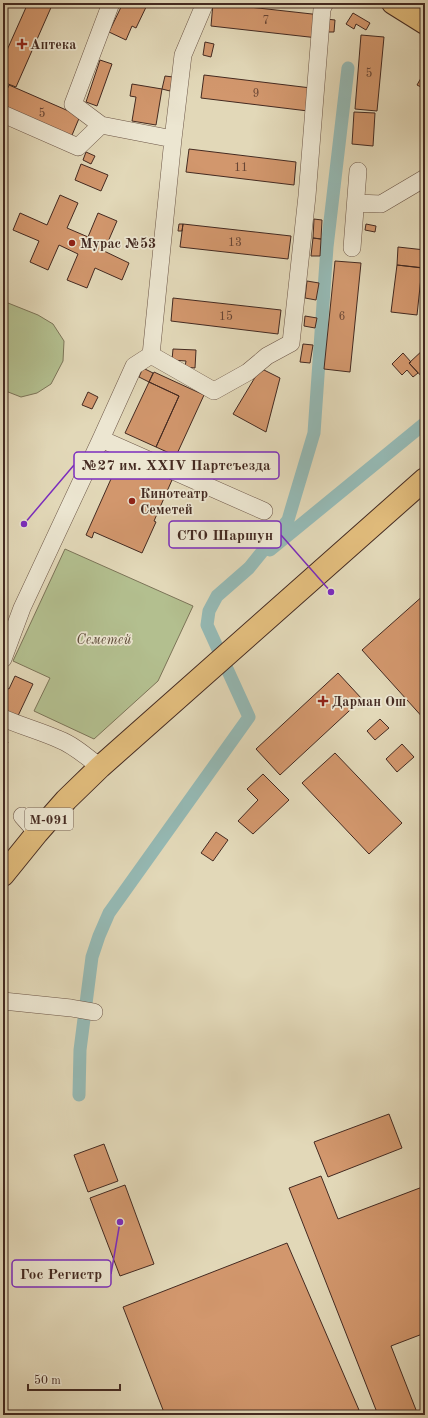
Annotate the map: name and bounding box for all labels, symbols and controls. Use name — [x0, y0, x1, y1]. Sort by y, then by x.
house number: 7 — [263, 15, 269, 27]
place label: Аптека — [30, 38, 76, 52]
marker: Аптека — [17, 39, 27, 49]
house number: 5 — [366, 67, 373, 80]
house number: 9 — [253, 88, 259, 100]
house number: 5 — [39, 107, 46, 120]
house number: 11 — [234, 162, 248, 174]
place label: Мурас №53 — [80, 237, 156, 251]
house number: 13 — [228, 237, 242, 249]
marker: Мурас №53 — [67, 238, 77, 248]
house number: 15 — [219, 310, 233, 323]
house number: 6 — [339, 311, 346, 323]
callout: №27 им. XXIV Партсъезда — [74, 452, 279, 479]
text: №27 им. XXIV Партсъезда — [81, 459, 271, 474]
place label: Кинотеатр Семетей — [140, 487, 208, 517]
marker: Кинотеатр Семетей — [127, 496, 137, 506]
callout: СТО Шаршун — [169, 521, 281, 548]
text: СТО Шаршун — [177, 529, 273, 544]
park label: Семетей — [76, 633, 132, 647]
marker: Дарман Ош — [317, 695, 329, 707]
place label: Дарман Ош — [332, 695, 406, 709]
road number: М-091 — [25, 808, 73, 830]
callout: Гос Регистр — [12, 1260, 111, 1287]
text: Гос Регистр — [20, 1268, 102, 1283]
scale bar — [28, 1366, 120, 1392]
text: 50 m — [34, 1374, 61, 1387]

